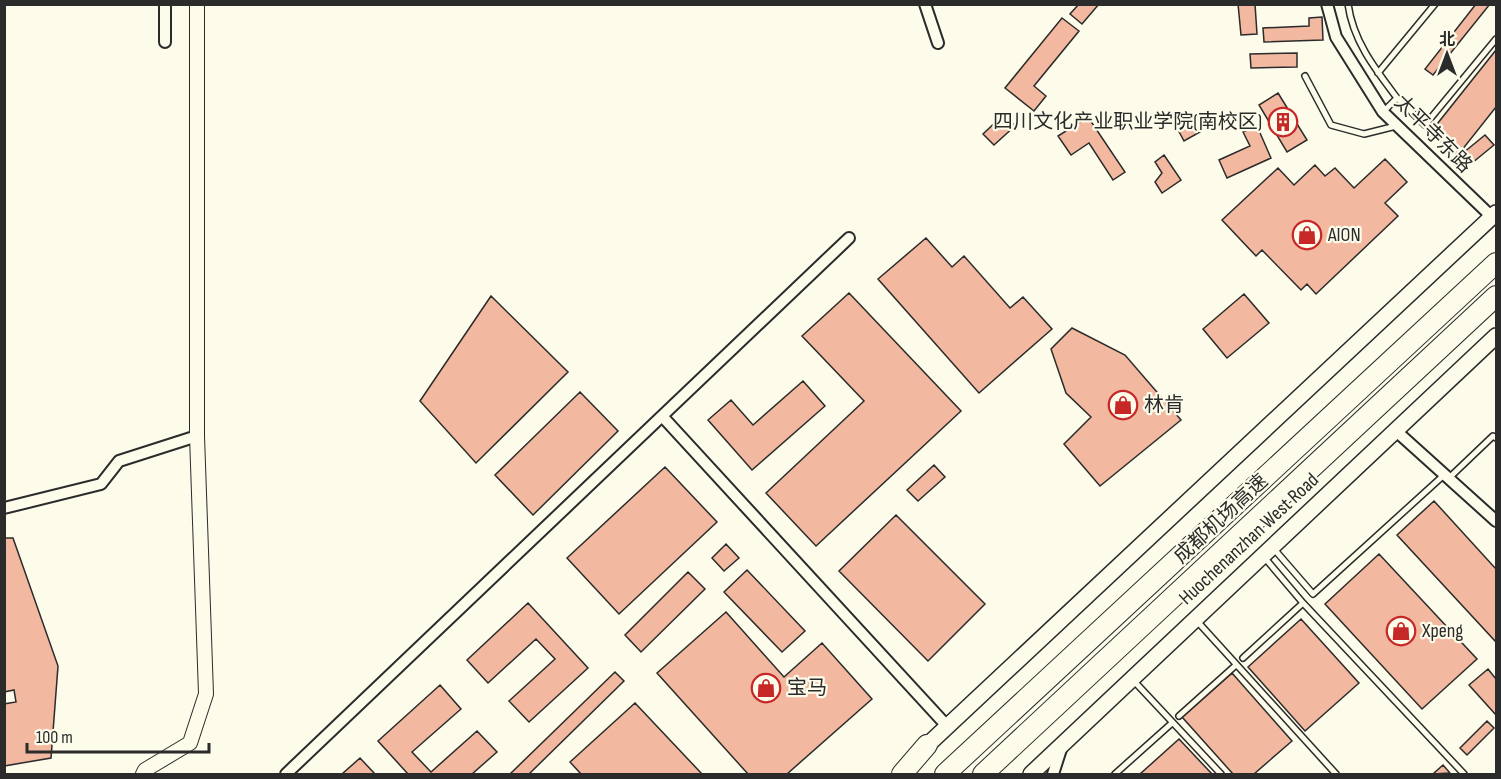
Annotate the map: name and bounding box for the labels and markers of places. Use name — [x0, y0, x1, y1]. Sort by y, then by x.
building icon: 四川文化产业职业学院(南校区) — [1267, 106, 1299, 138]
place label: 四川文化产业职业学院(南校区) — [993, 110, 1262, 134]
shop icon: AION — [1291, 219, 1323, 251]
place label: AION — [1327, 223, 1361, 247]
shop icon: 林肯 — [1107, 389, 1139, 421]
place label: 林肯 — [1144, 393, 1184, 417]
shop icon: Xpeng — [1385, 615, 1417, 647]
place label: Xpeng — [1421, 619, 1463, 643]
shop icon: 宝马 — [750, 672, 782, 704]
place label: 宝马 — [787, 676, 827, 700]

